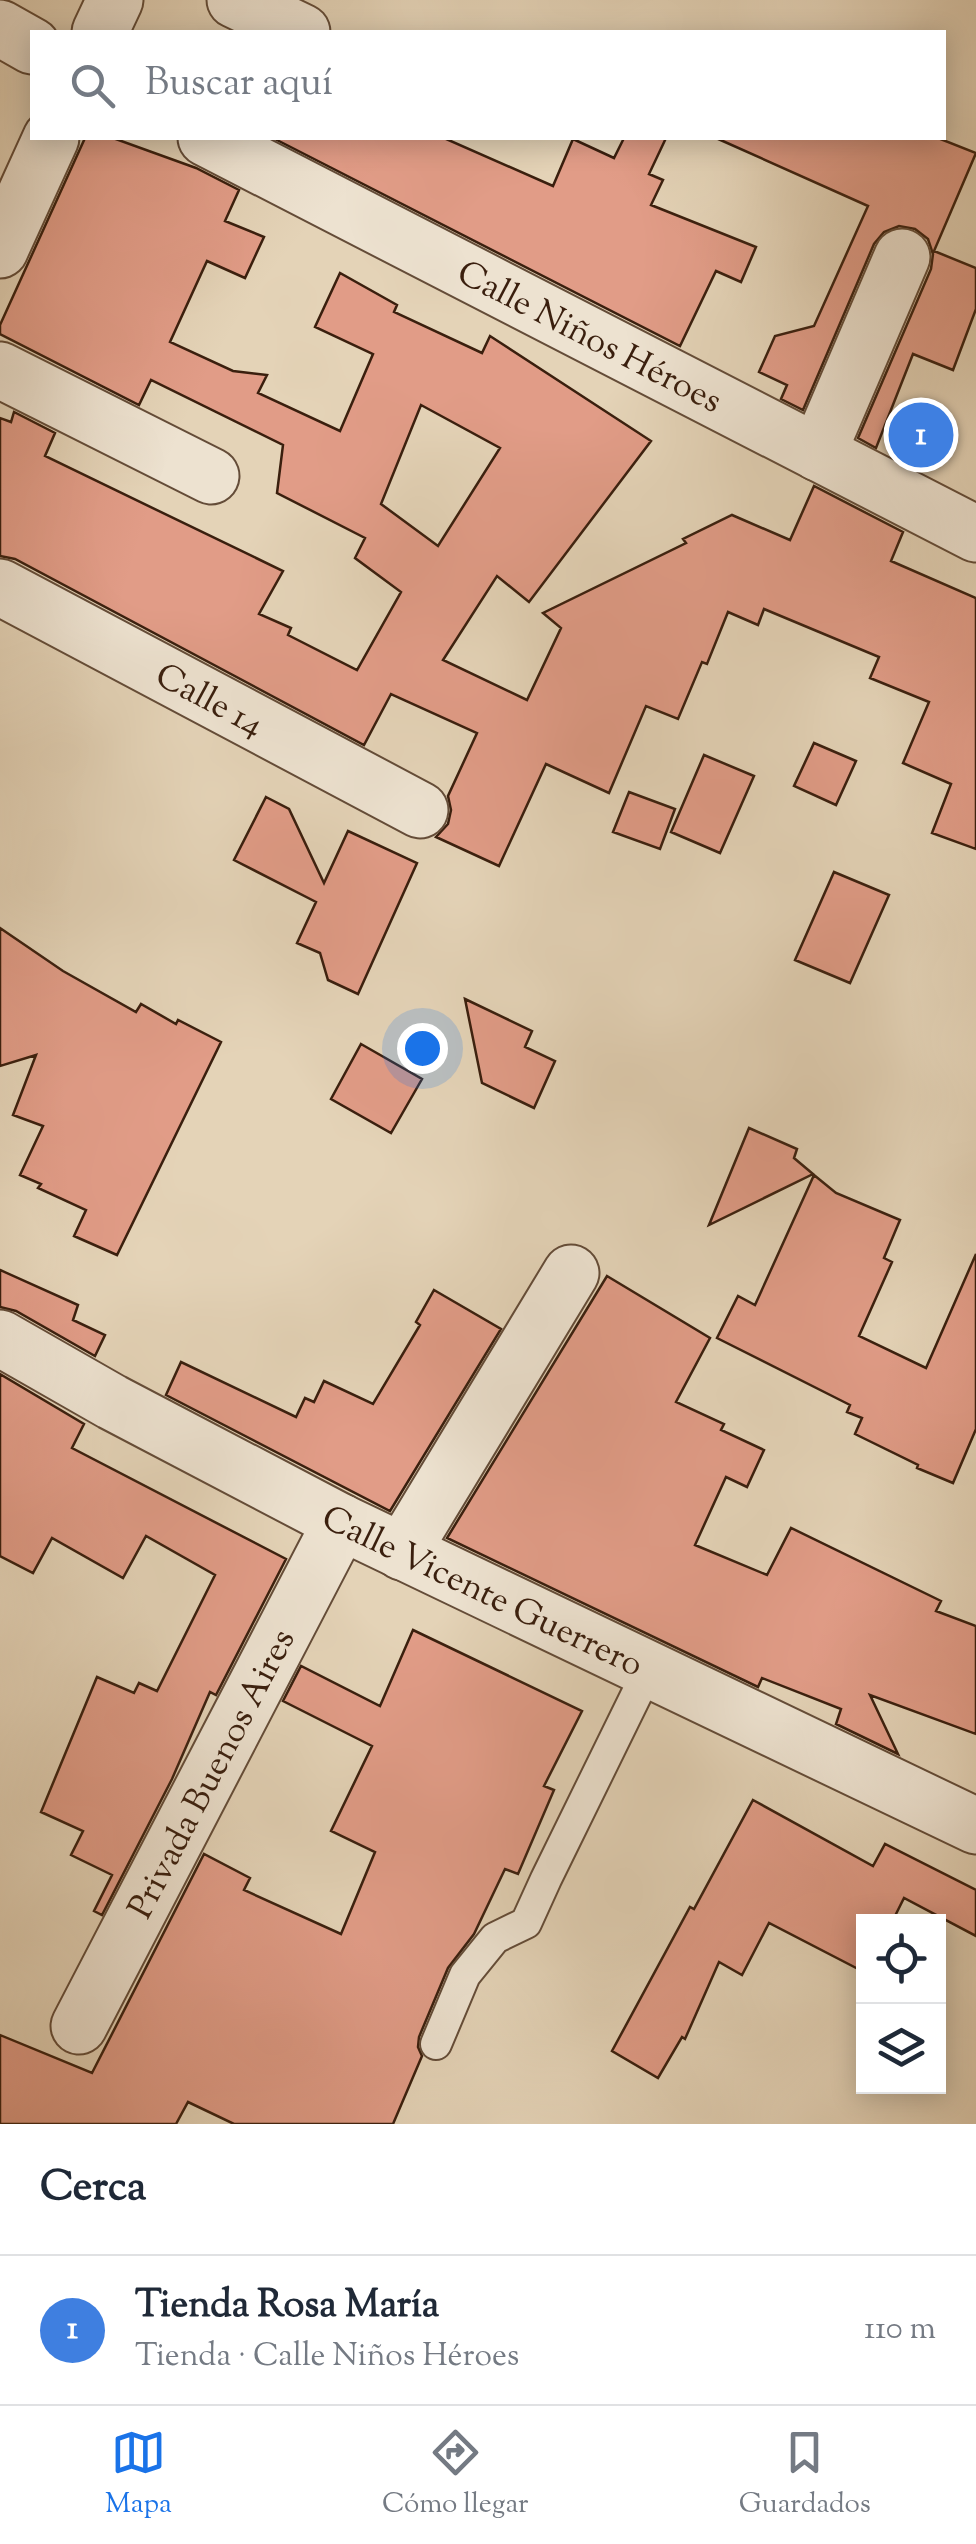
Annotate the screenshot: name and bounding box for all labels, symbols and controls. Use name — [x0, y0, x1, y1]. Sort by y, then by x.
search box — [30, 30, 946, 140]
icon: search — [65, 58, 120, 113]
text: Buscar aquí — [145, 58, 333, 112]
street label: Calle Niños Héroes — [447, 249, 730, 428]
pin: 1 — [888, 398, 954, 472]
street label: Calle 14 — [145, 652, 272, 752]
your location — [397, 1023, 448, 1074]
street label: Calle Vicente Guerrero — [312, 1494, 651, 1692]
street label: Privada Buenos Aires — [117, 1621, 310, 1929]
map controls — [856, 1914, 946, 2094]
button: locate — [856, 1914, 946, 2004]
button: layers — [856, 2004, 946, 2094]
text: Cerca — [40, 2159, 146, 2219]
text: Tienda Rosa María — [135, 2280, 439, 2334]
text: 1 — [67, 2307, 78, 2353]
text: 110 m — [864, 2307, 936, 2353]
text: Tienda · Calle Niños Héroes — [135, 2334, 519, 2380]
tab: Mapa — [105, 2425, 172, 2525]
tab: Cómo llegar — [382, 2425, 528, 2525]
tab: Guardados — [739, 2425, 871, 2525]

